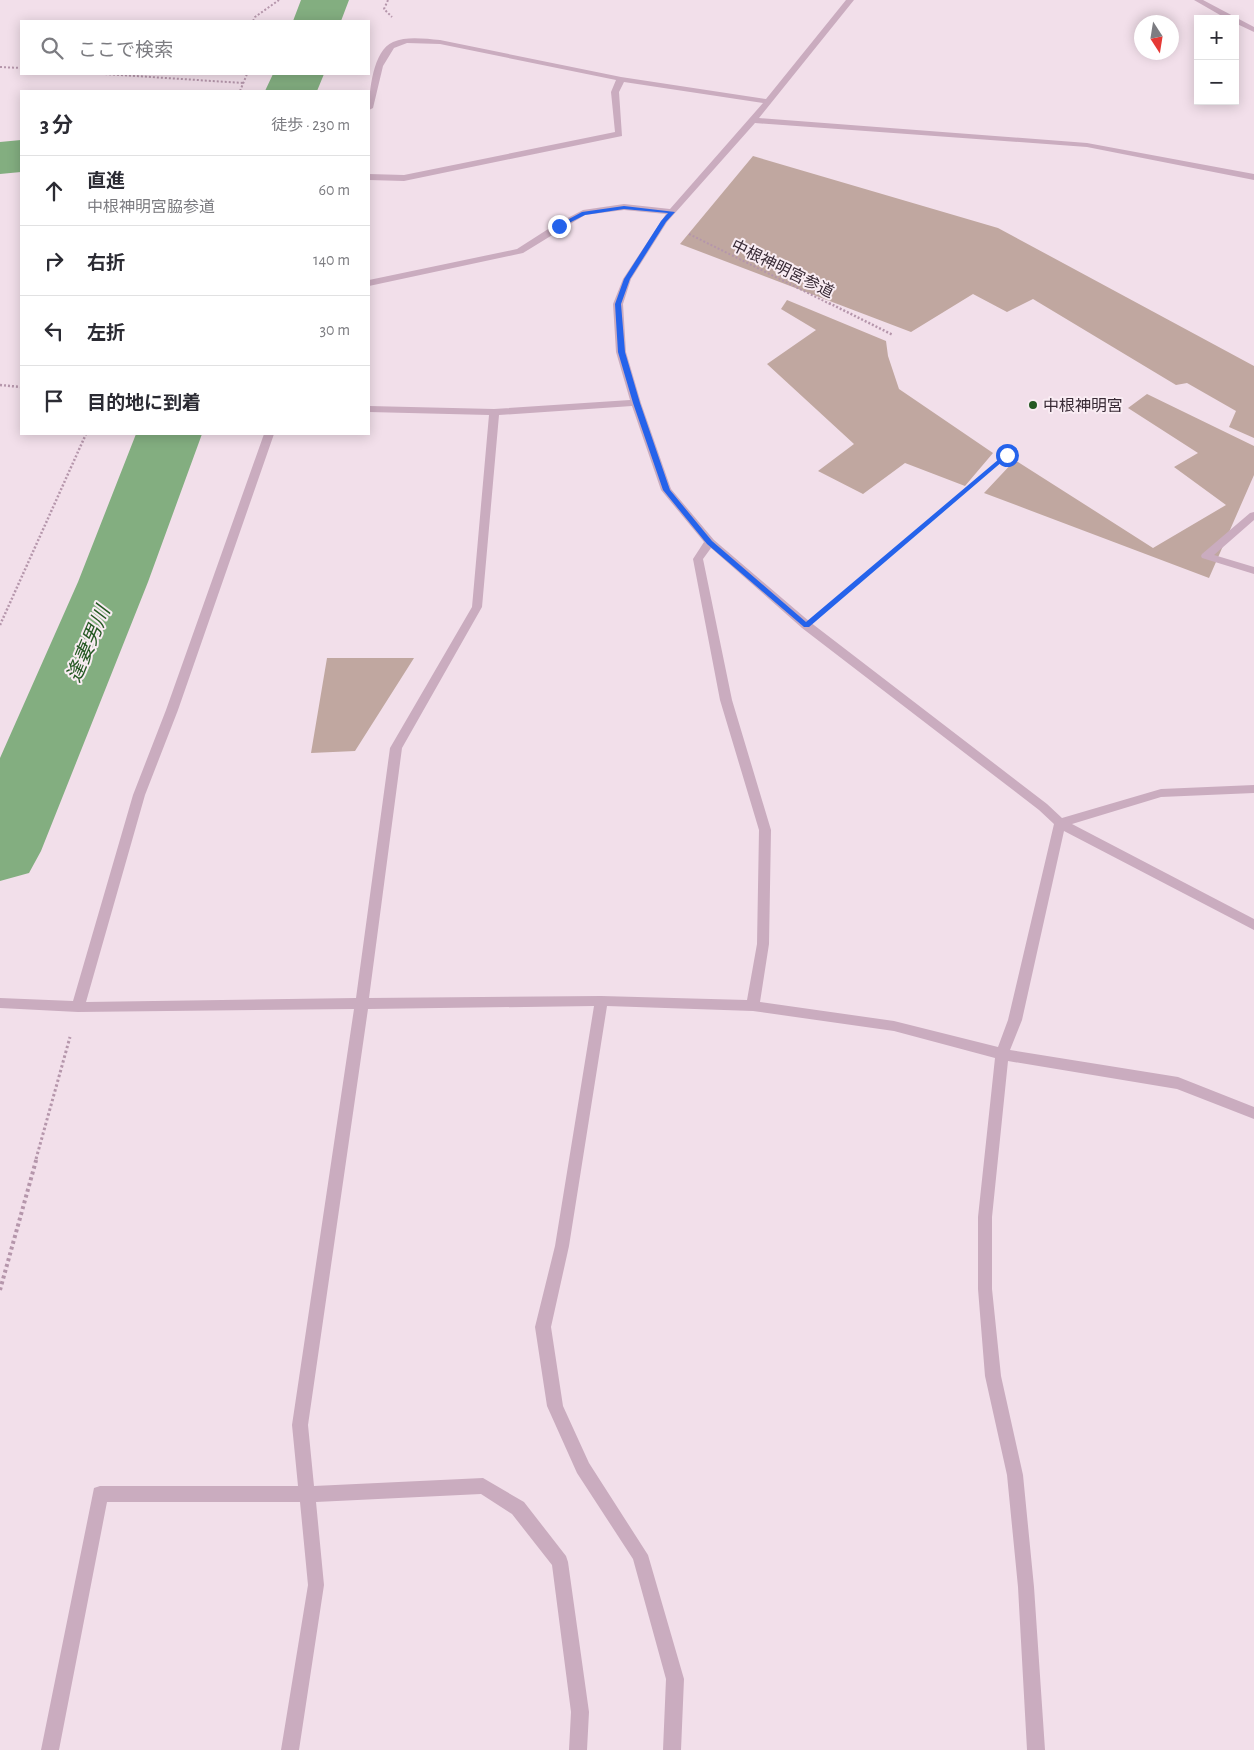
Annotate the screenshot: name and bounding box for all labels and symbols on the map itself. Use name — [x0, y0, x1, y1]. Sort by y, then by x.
north arrow — [1134, 15, 1179, 60]
route end — [548, 215, 571, 238]
street label: 中根神明宮参道 — [729, 236, 837, 301]
place label: 中根神明宮 — [1043, 398, 1123, 414]
marker: 中根神明宮 — [1027, 399, 1039, 411]
route start — [996, 444, 1019, 467]
water label: 逢妻男川 — [63, 601, 115, 685]

